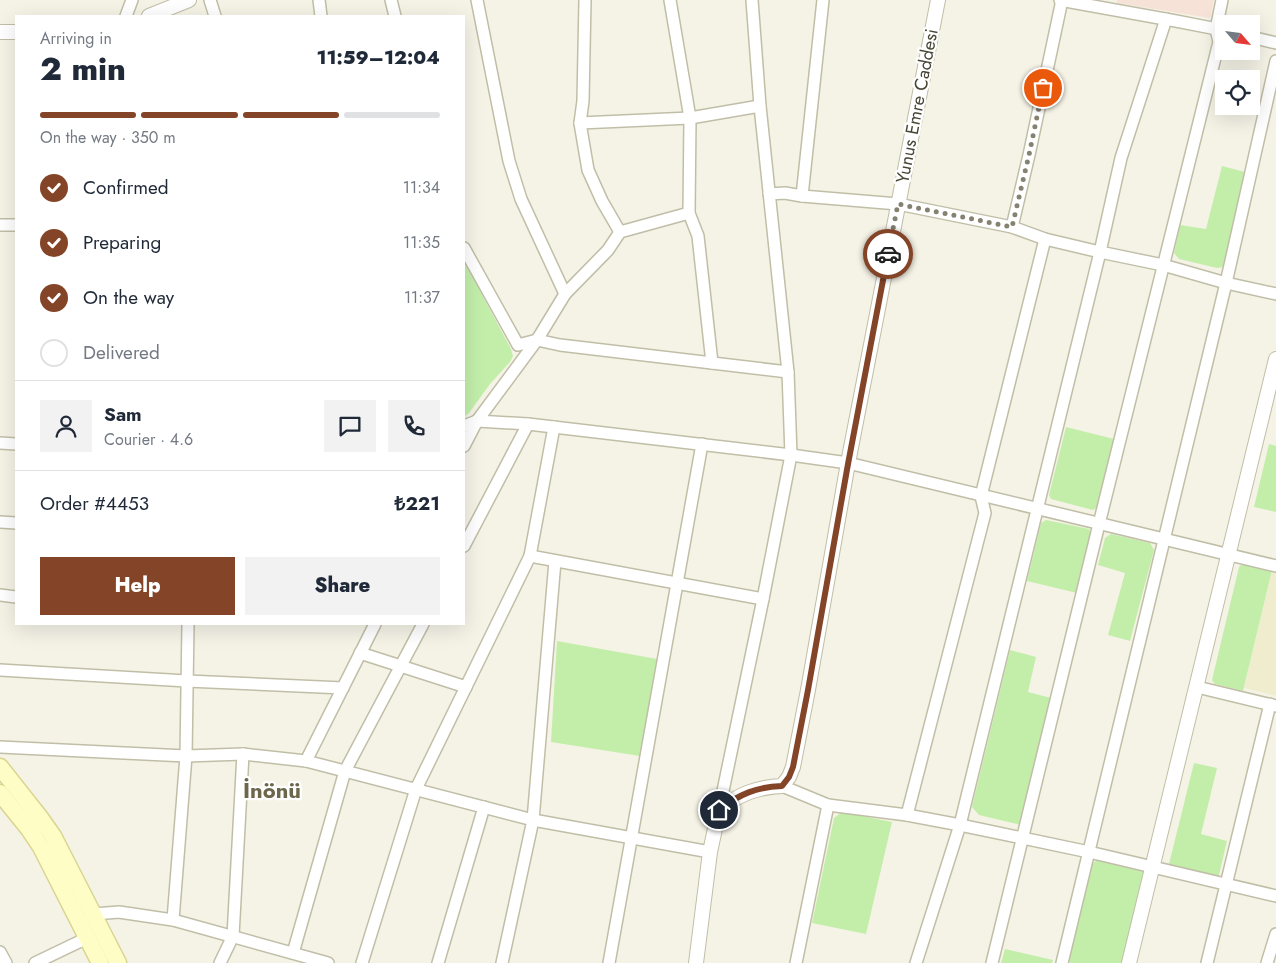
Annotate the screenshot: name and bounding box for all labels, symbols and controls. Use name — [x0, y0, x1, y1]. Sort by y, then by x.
north arrow — [1215, 15, 1260, 60]
map controls — [1215, 15, 1260, 115]
text: Arriving in — [40, 27, 112, 50]
street label: Yunus Emre Caddesi — [889, 27, 945, 185]
text: 11:59–12:04 — [317, 44, 440, 71]
text: 2 min — [40, 46, 126, 92]
pin — [1022, 67, 1064, 109]
button: locate — [1215, 70, 1260, 115]
icon: bag — [1029, 74, 1057, 102]
text: On the way · 350 m — [40, 126, 176, 149]
icon: check — [40, 174, 68, 202]
text: Confirmed — [83, 174, 169, 201]
text: 11:34 — [403, 176, 440, 199]
icon: check — [40, 229, 68, 257]
text: Preparing — [83, 229, 161, 256]
courier — [863, 229, 913, 279]
text: 11:35 — [403, 231, 440, 254]
icon: car — [874, 240, 902, 268]
icon: check — [40, 284, 68, 312]
text: On the way — [83, 284, 174, 311]
text: 11:37 — [404, 286, 440, 309]
text: Delivered — [83, 339, 160, 366]
button: person — [40, 400, 92, 452]
button: chat — [324, 400, 376, 452]
button: phone — [388, 400, 440, 452]
text: Sam — [104, 401, 142, 428]
text: Courier · 4.6 — [104, 428, 193, 451]
text: Order #4453 — [40, 490, 149, 517]
text: ₺221 — [395, 490, 440, 517]
button: Help — [40, 557, 235, 615]
button: Share — [245, 557, 440, 615]
district label: İnönü — [243, 774, 301, 806]
pin — [698, 789, 740, 831]
icon: home — [705, 796, 733, 824]

